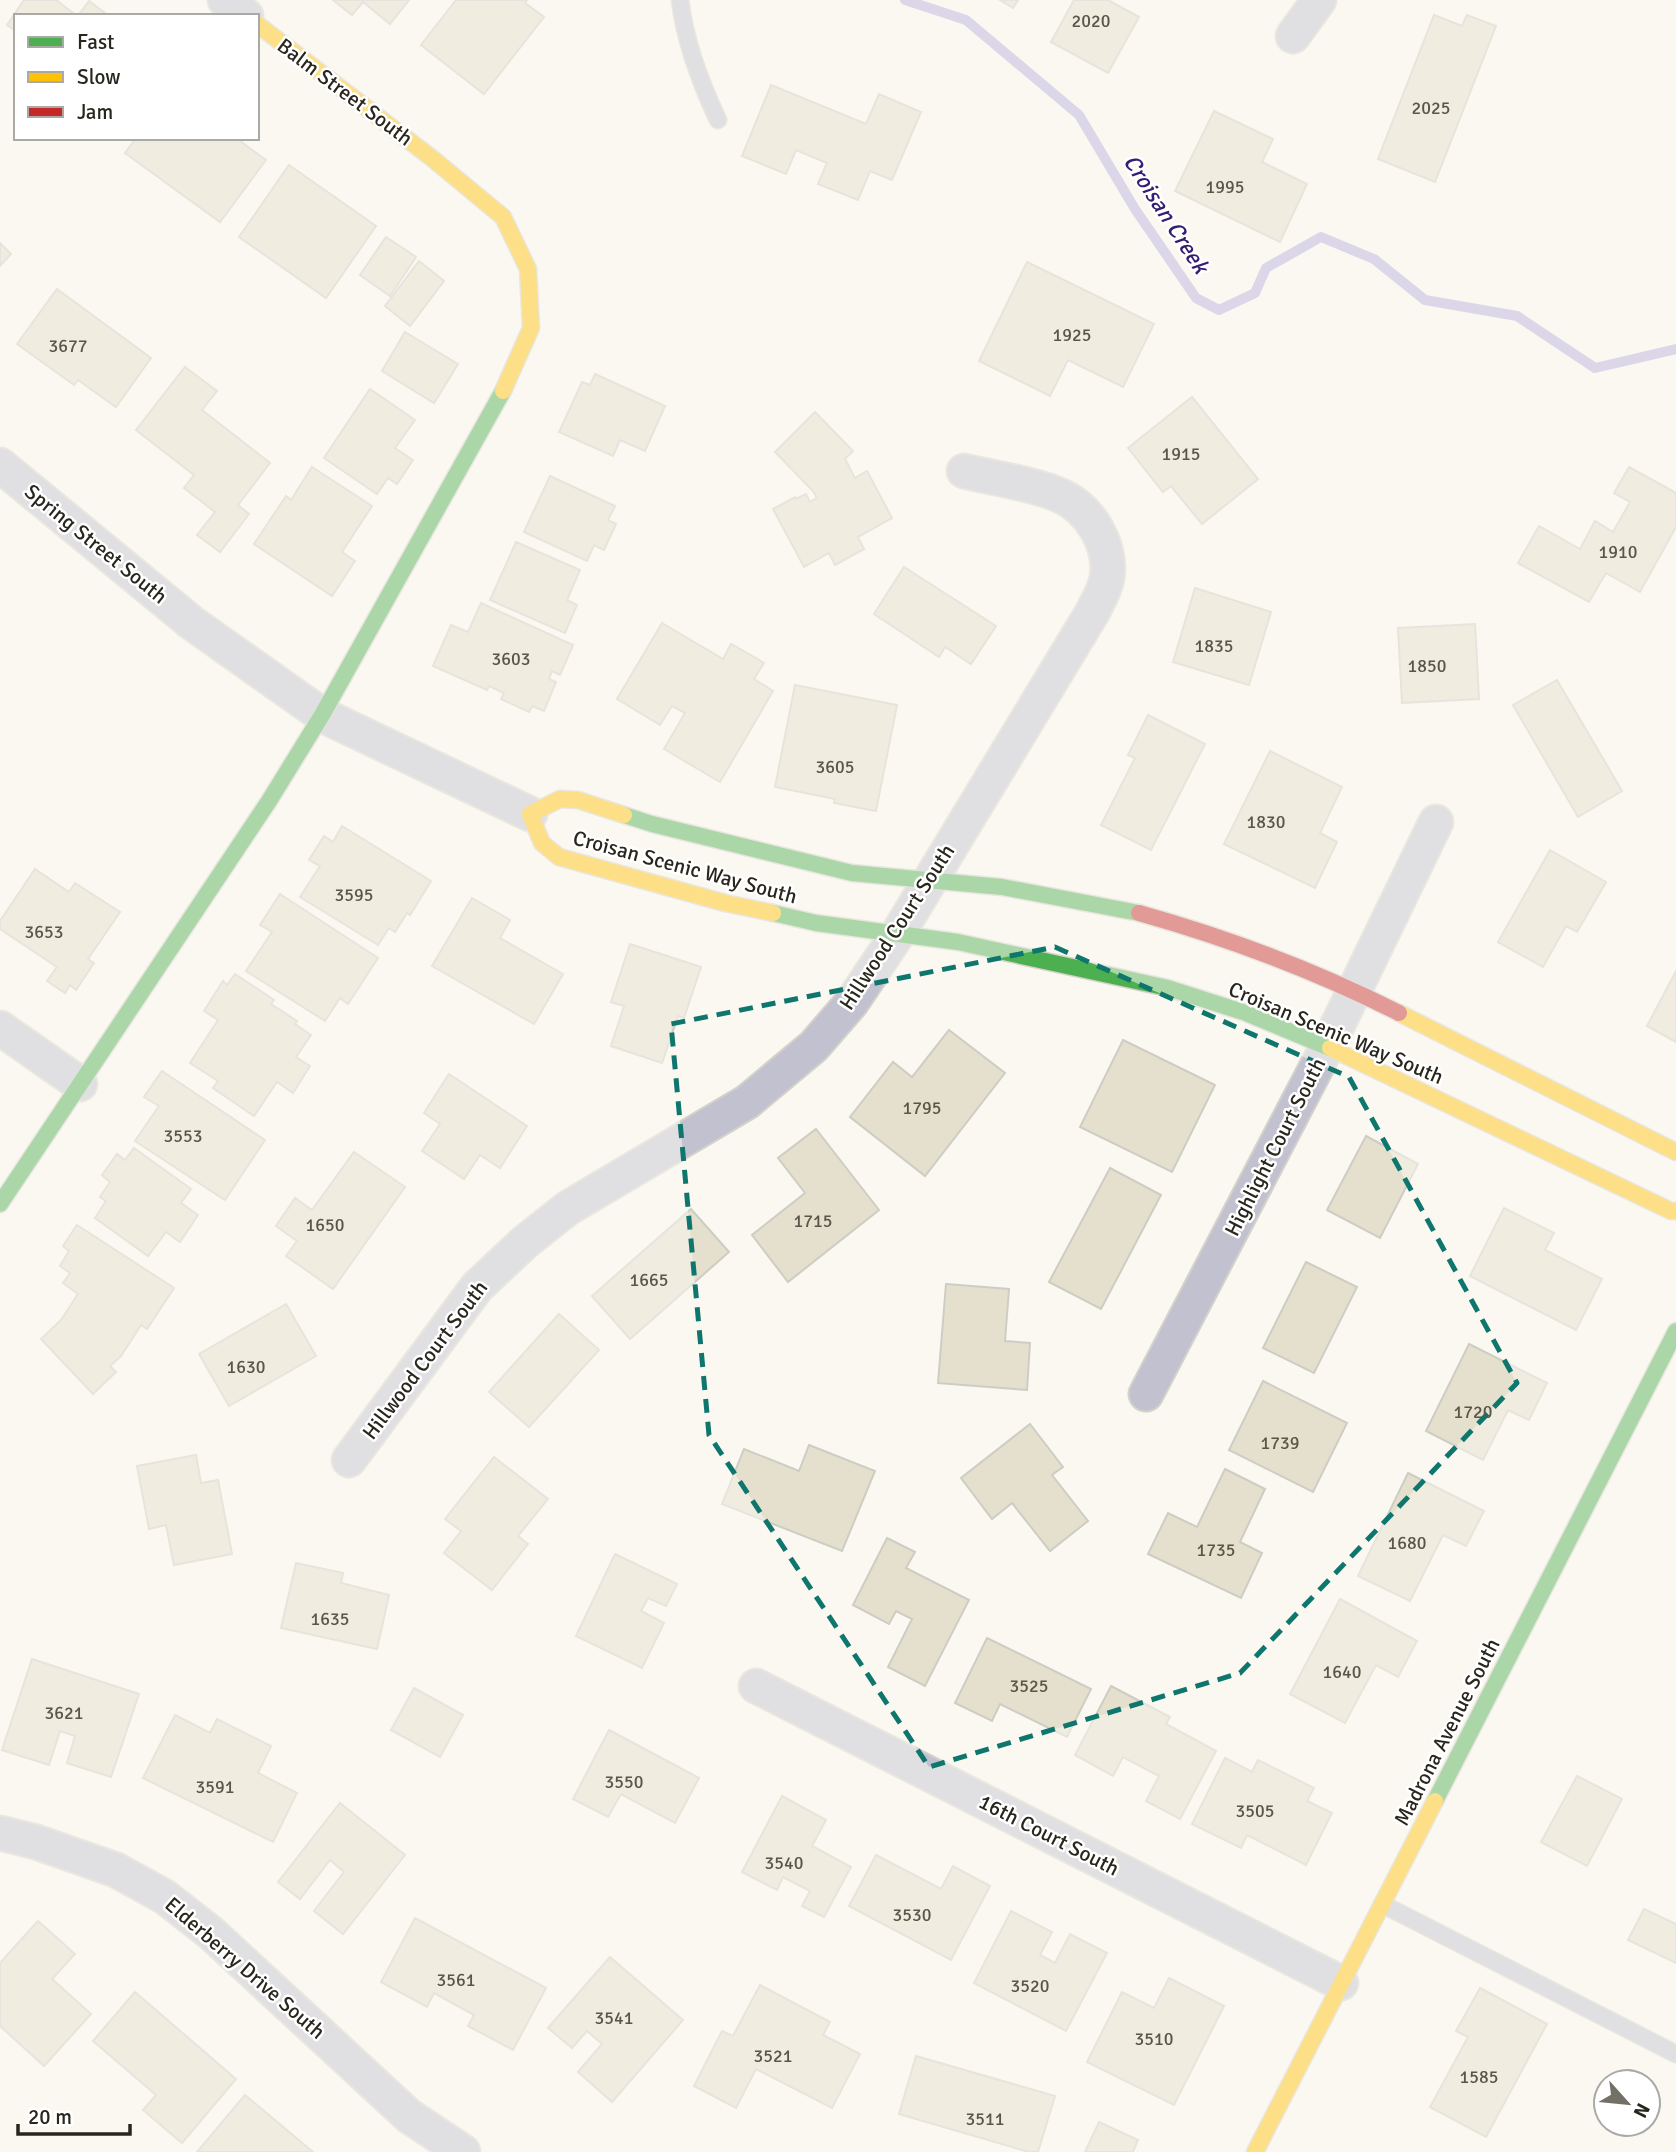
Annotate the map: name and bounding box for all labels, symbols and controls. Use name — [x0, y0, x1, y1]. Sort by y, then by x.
house number: 2020 — [1072, 10, 1110, 32]
legend — [14, 14, 259, 140]
text: Fast — [77, 29, 114, 55]
street label: Balm Street South — [272, 33, 418, 151]
text: Slow — [77, 64, 121, 90]
house number: 2025 — [1412, 97, 1450, 119]
text: Jam — [77, 99, 113, 125]
water label: Croisan Creek — [1117, 149, 1217, 281]
house number: 1995 — [1206, 176, 1244, 198]
house number: 1925 — [1053, 324, 1091, 346]
house number: 3677 — [49, 335, 87, 357]
house number: 1915 — [1162, 443, 1200, 465]
street label: Spring Street South — [19, 479, 173, 609]
house number: 1910 — [1599, 541, 1637, 563]
house number: 1835 — [1195, 635, 1233, 657]
house number: 3603 — [492, 648, 530, 670]
house number: 1850 — [1408, 655, 1446, 677]
house number: 3605 — [816, 756, 854, 778]
house number: 1830 — [1247, 811, 1285, 833]
street label: Croisan Scenic Way South — [570, 825, 800, 909]
street label: Hillwood Court South — [834, 839, 960, 1015]
house number: 3595 — [335, 884, 373, 906]
house number: 3653 — [25, 921, 63, 943]
street label: Croisan Scenic Way South — [1225, 976, 1447, 1090]
street label: Highlight Court South — [1219, 1054, 1331, 1240]
house number: 1795 — [903, 1097, 941, 1119]
house number: 3553 — [164, 1125, 202, 1147]
house number: 1715 — [794, 1210, 832, 1232]
house number: 1650 — [306, 1214, 344, 1236]
house number: 1665 — [630, 1269, 668, 1291]
street label: Hillwood Court South — [357, 1275, 493, 1445]
house number: 1630 — [227, 1356, 265, 1378]
house number: 1720 — [1454, 1401, 1492, 1423]
house number: 1739 — [1261, 1432, 1299, 1454]
house number: 1680 — [1388, 1532, 1426, 1554]
house number: 1735 — [1197, 1539, 1235, 1561]
house number: 1635 — [311, 1608, 349, 1630]
street label: Madrona Avenue South — [1388, 1634, 1506, 1830]
house number: 1640 — [1323, 1661, 1361, 1683]
house number: 3525 — [1010, 1675, 1048, 1697]
house number: 3621 — [45, 1702, 83, 1724]
house number: 3550 — [605, 1771, 643, 1793]
house number: 3591 — [196, 1776, 234, 1798]
street label: 16th Court South — [974, 1788, 1124, 1882]
house number: 3505 — [1236, 1800, 1274, 1822]
house number: 3540 — [765, 1852, 803, 1874]
street label: Elderberry Drive South — [160, 1891, 330, 2045]
house number: 3530 — [893, 1904, 931, 1926]
house number: 3561 — [437, 1969, 475, 1991]
house number: 3520 — [1011, 1975, 1049, 1997]
house number: 3541 — [595, 2007, 633, 2029]
house number: 3510 — [1135, 2028, 1173, 2050]
house number: 3521 — [754, 2045, 792, 2067]
house number: 1585 — [1460, 2066, 1498, 2088]
north arrow — [1592, 2068, 1662, 2138]
scale bar — [18, 2092, 130, 2136]
text: N — [1628, 2099, 1655, 2122]
text: 20 m — [28, 2104, 72, 2130]
house number: 3511 — [966, 2108, 1004, 2130]

